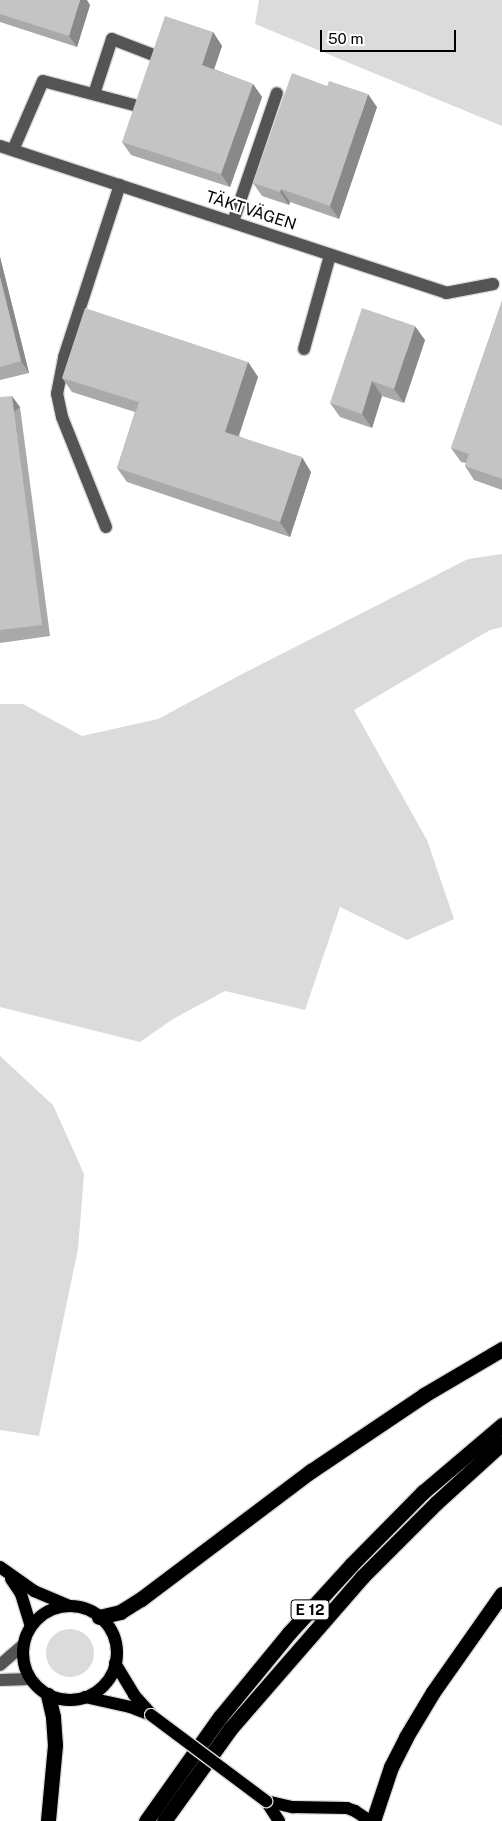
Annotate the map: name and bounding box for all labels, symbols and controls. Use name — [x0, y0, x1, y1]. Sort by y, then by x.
scale bar — [322, 20, 458, 52]
text: 50 m — [328, 30, 363, 47]
street label: TÄKTVÄGEN — [203, 187, 299, 235]
road number: E 12 — [290, 1598, 330, 1622]

